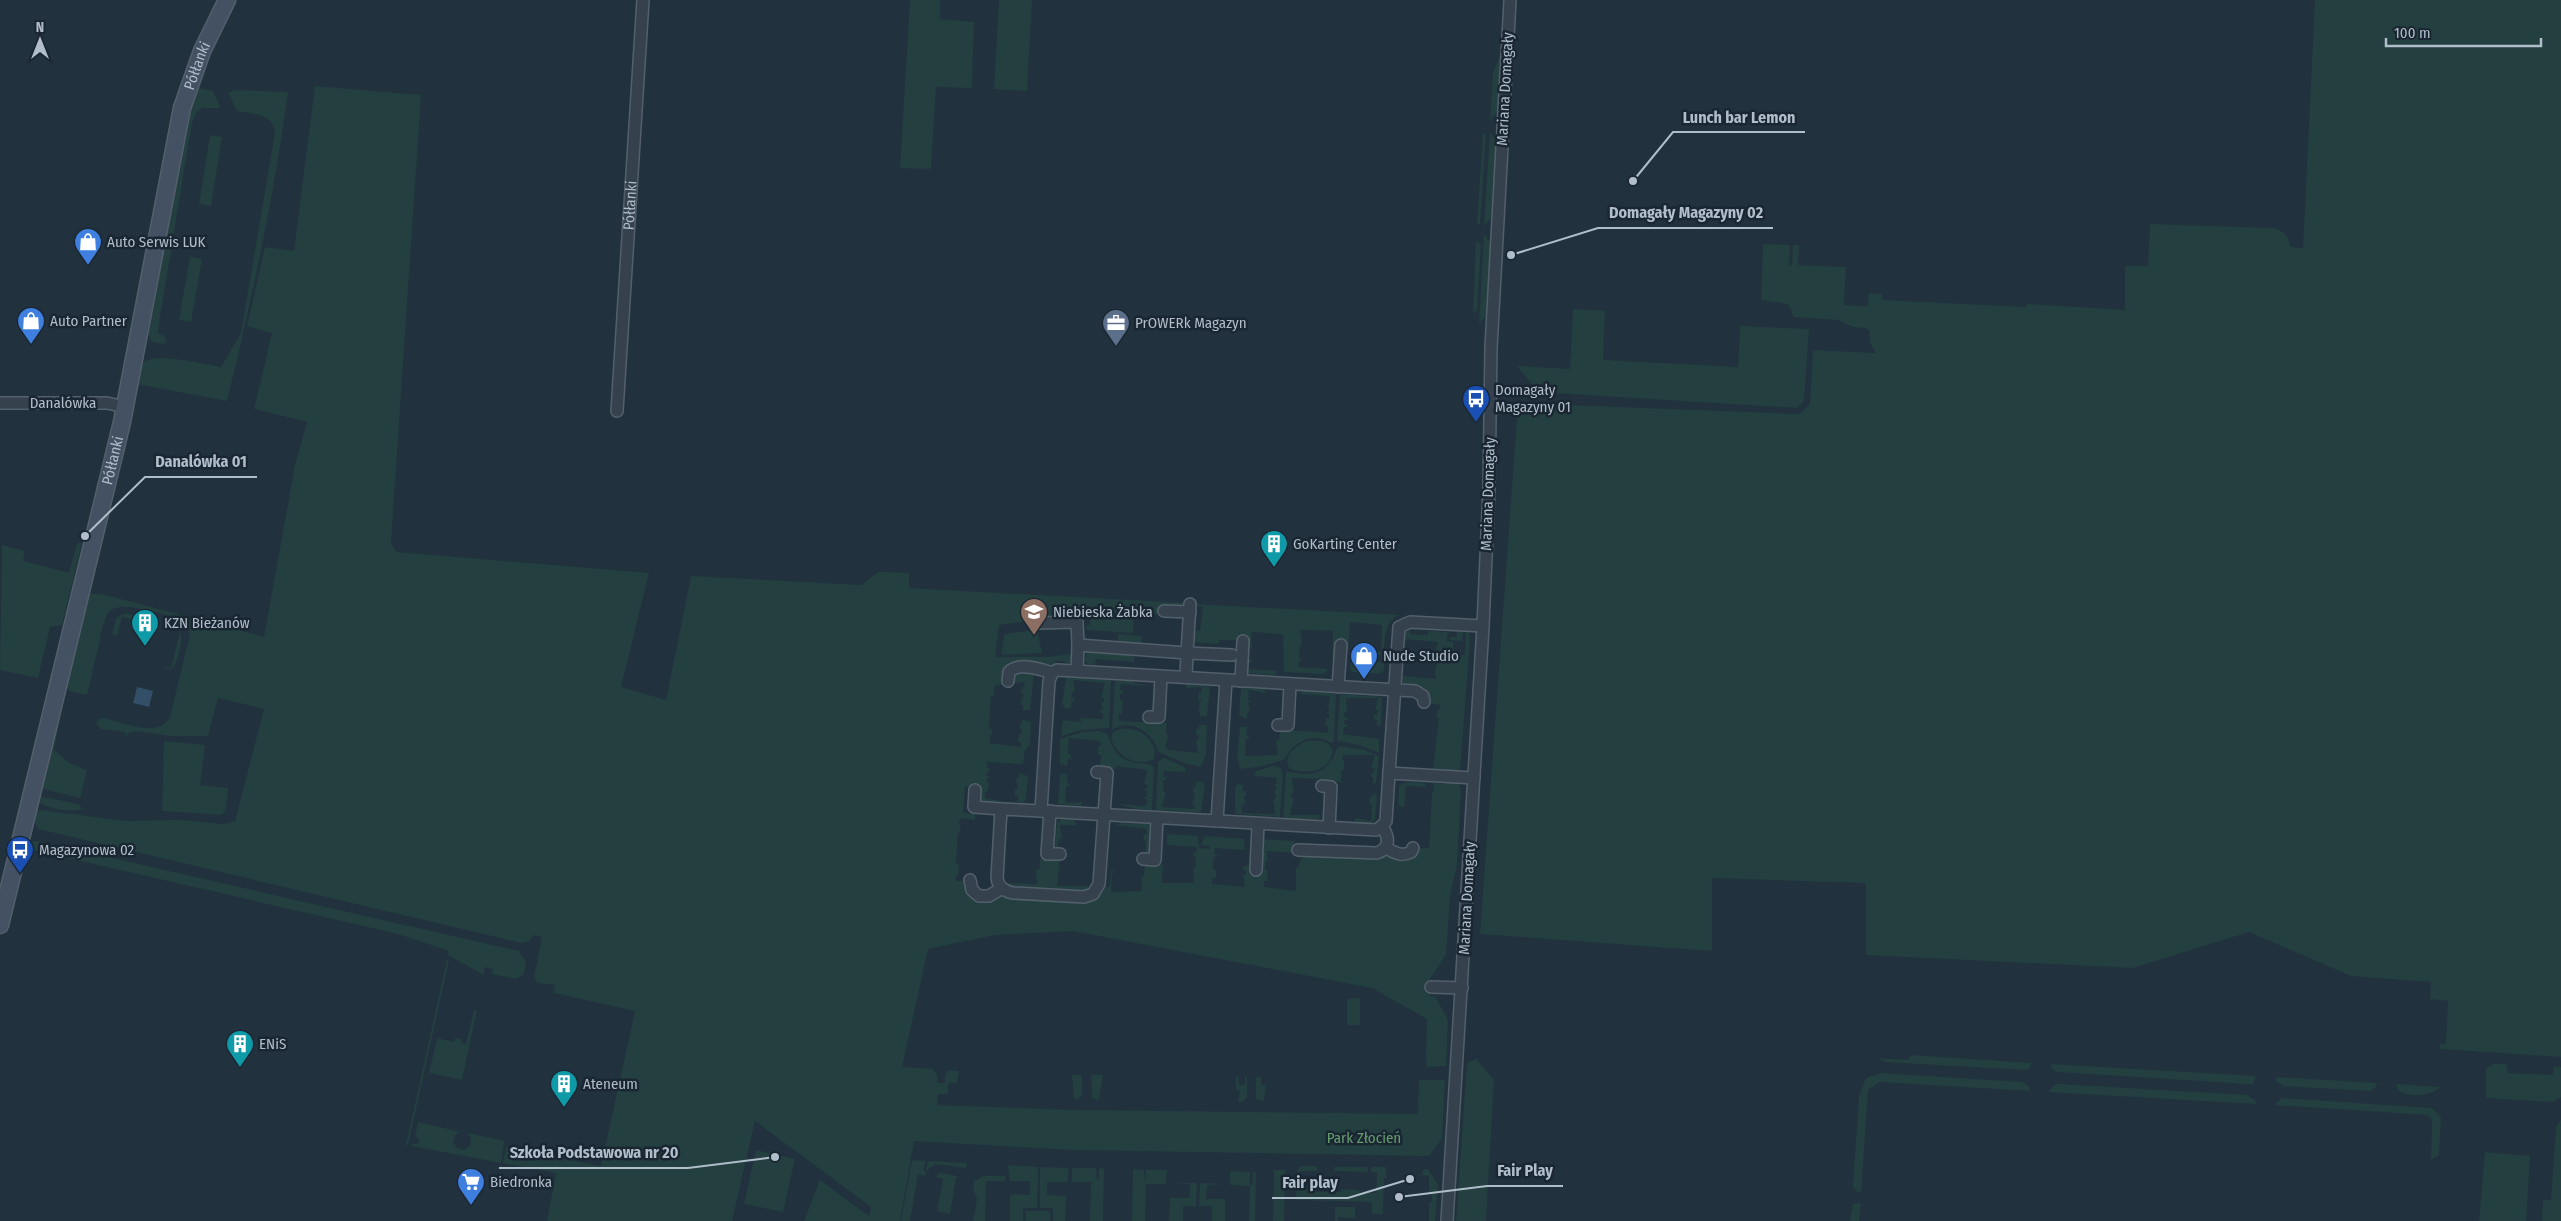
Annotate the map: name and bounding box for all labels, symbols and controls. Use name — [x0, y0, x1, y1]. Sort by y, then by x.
north arrow — [15, 15, 65, 65]
scale bar — [2386, 15, 2541, 47]
text: N — [36, 19, 44, 36]
text: 100 m — [2394, 24, 2431, 42]
street label: Mariana Domagały — [1493, 32, 1517, 146]
street label: Półłanki — [180, 39, 214, 92]
callout: Lunch bar Lemon — [1673, 101, 1805, 132]
text: Lunch bar Lemon — [1683, 108, 1795, 127]
street label: Półłanki — [619, 180, 641, 231]
callout: Domagały Magazyny 02 — [1598, 197, 1773, 228]
text: Domagały Magazyny 02 — [1609, 203, 1764, 222]
shop icon: Auto Serwis LUK — [73, 227, 103, 266]
place label: Auto Serwis LUK — [107, 233, 206, 251]
shop icon: Auto Partner — [16, 306, 46, 345]
office icon: PrOWERk Magazyn — [1101, 308, 1131, 347]
place label: Auto Partner — [50, 312, 128, 330]
place label: PrOWERk Magazyn — [1135, 314, 1247, 332]
place label: Domagały Magazyny 01 — [1495, 381, 1571, 416]
bus stop icon: Domagały Magazyny 01 — [1461, 384, 1491, 423]
street label: Danalówka — [30, 394, 96, 412]
street label: Półłanki — [98, 434, 127, 487]
street label: Mariana Domagały — [1477, 437, 1499, 551]
callout: Danalówka 01 — [145, 446, 257, 477]
text: Danalówka 01 — [155, 452, 247, 471]
building icon: GoKarting Center — [1259, 529, 1289, 568]
place label: GoKarting Center — [1293, 535, 1398, 553]
school or university icon: Niebieska Żabka — [1019, 597, 1049, 636]
place label: Niebieska Żabka — [1053, 603, 1153, 621]
building icon: KZN Bieżanów — [130, 608, 160, 647]
place label: KZN Bieżanów — [164, 614, 250, 632]
shop icon: Nude Studio — [1349, 641, 1379, 680]
place label: Nude Studio — [1383, 647, 1459, 665]
bus stop icon: Magazynowa 02 — [5, 835, 35, 874]
place label: Magazynowa 02 — [39, 841, 135, 859]
street label: Mariana Domagały — [1455, 841, 1479, 955]
building icon: ENiS — [225, 1029, 255, 1068]
place label: ENiS — [259, 1035, 286, 1053]
building icon: Ateneum — [549, 1069, 579, 1108]
place label: Ateneum — [583, 1075, 638, 1093]
park label: Park Złocień — [1327, 1129, 1401, 1147]
callout: Szkoła Podstawowa nr 20 — [499, 1137, 688, 1168]
text: Szkoła Podstawowa nr 20 — [510, 1143, 679, 1162]
callout: Fair Play — [1487, 1155, 1563, 1186]
text: Fair Play — [1497, 1161, 1553, 1180]
supermarket icon: Biedronka — [456, 1167, 486, 1206]
callout: Fair play — [1272, 1167, 1348, 1198]
place label: Biedronka — [490, 1173, 552, 1191]
text: Fair play — [1282, 1173, 1338, 1192]

